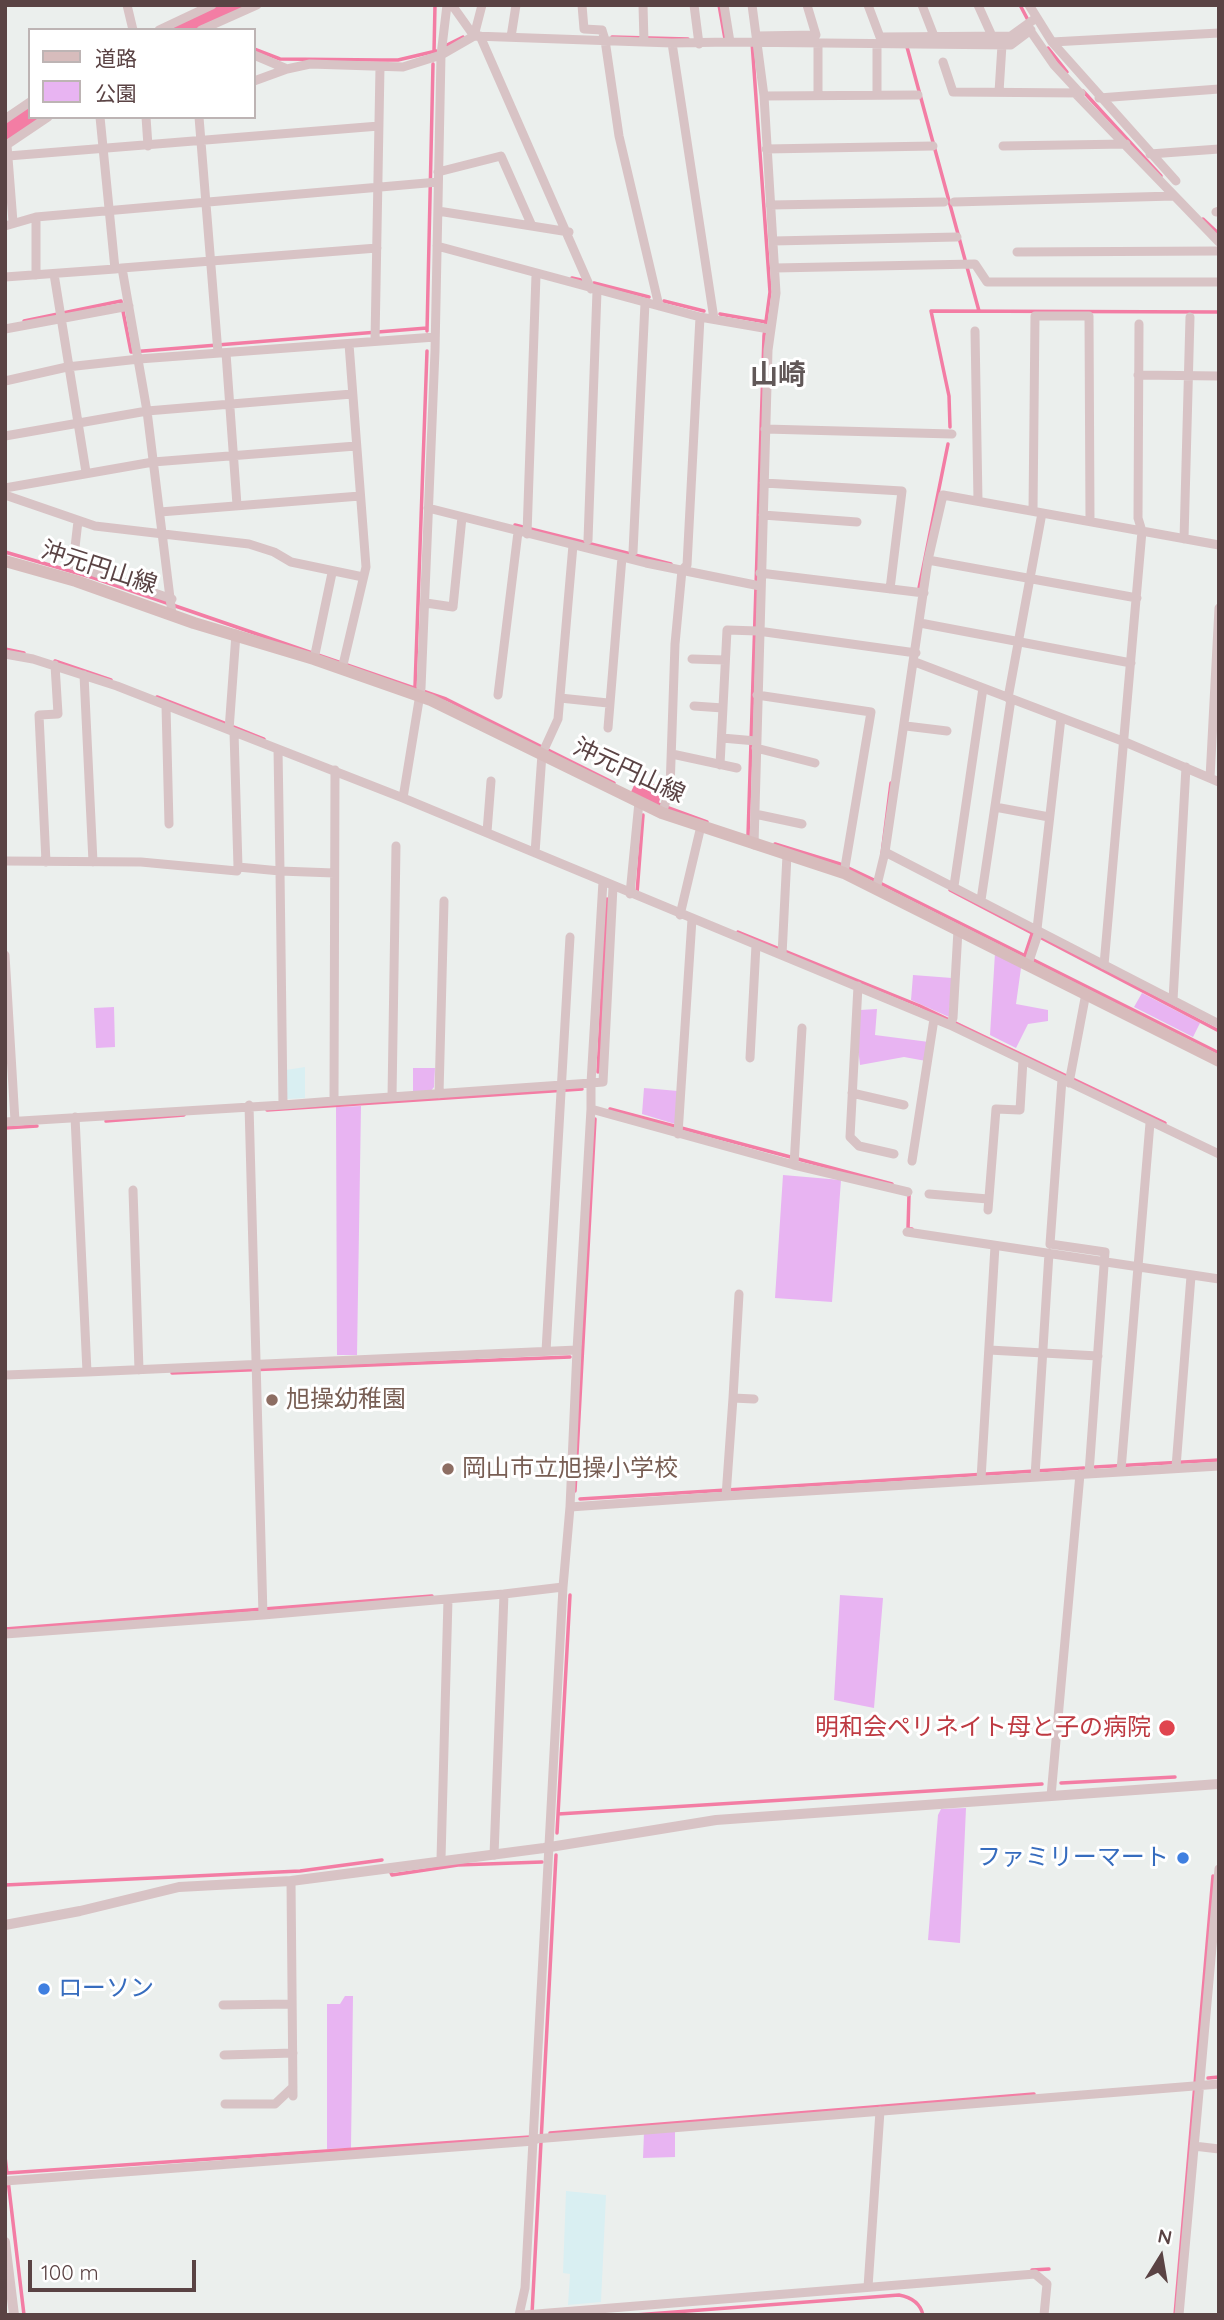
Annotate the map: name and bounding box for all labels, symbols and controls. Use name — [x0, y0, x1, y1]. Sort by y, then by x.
legend — [28, 28, 256, 119]
text: 道路 — [95, 45, 137, 71]
text: 公園 — [95, 80, 137, 106]
district label: 山崎 — [750, 359, 806, 393]
street label: 沖元円山線 — [37, 536, 161, 600]
street label: 沖元円山線 — [569, 733, 689, 809]
place label: 旭操幼稚園 — [286, 1386, 406, 1414]
marker: 旭操幼稚園 — [264, 1392, 280, 1408]
place label: 岡山市立旭操小学校 — [462, 1455, 678, 1483]
marker: 岡山市立旭操小学校 — [440, 1461, 456, 1477]
place label: 明和会ペリネイト母と子の病院 — [815, 1714, 1151, 1742]
marker: 明和会ペリネイト母と子の病院 — [1157, 1718, 1177, 1738]
place label: ファミリーマート — [977, 1844, 1169, 1872]
marker: ファミリーマート — [1175, 1850, 1191, 1866]
place label: ローソン — [58, 1975, 154, 2003]
marker: ローソン — [36, 1981, 52, 1997]
north arrow — [1126, 2222, 1196, 2292]
text: N — [1156, 2223, 1174, 2249]
scale bar — [32, 2246, 200, 2290]
text: 100 m — [41, 2259, 99, 2285]

